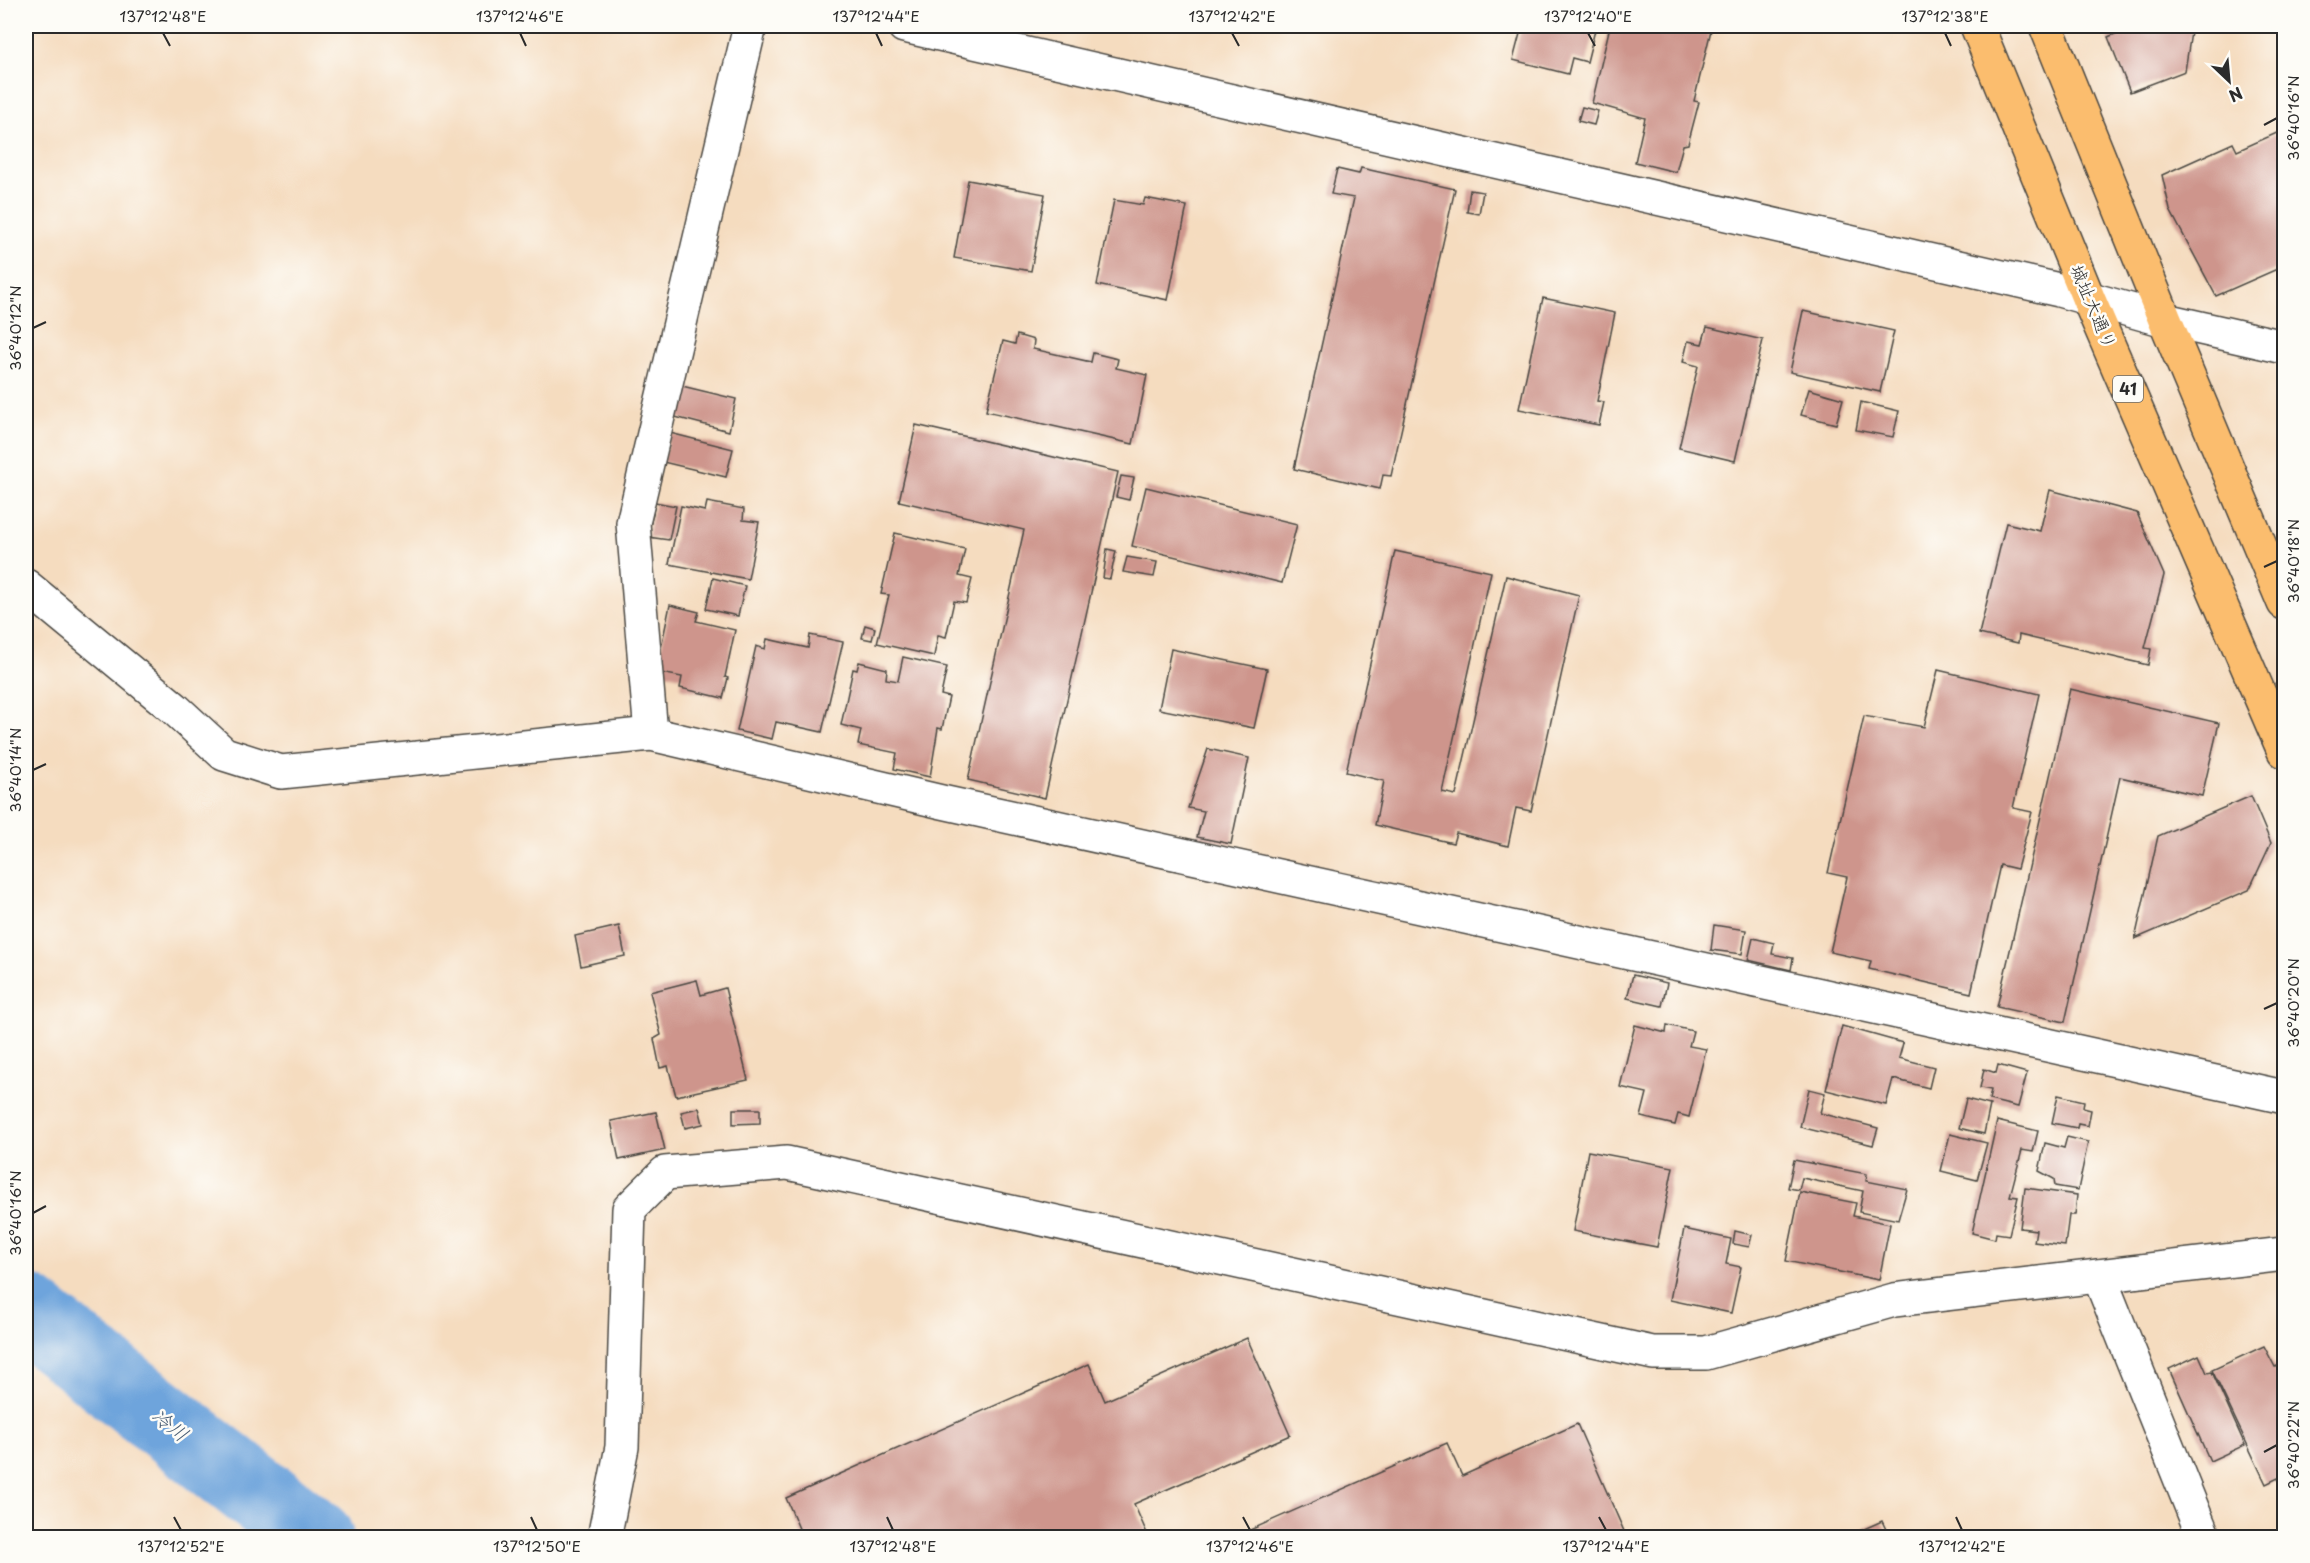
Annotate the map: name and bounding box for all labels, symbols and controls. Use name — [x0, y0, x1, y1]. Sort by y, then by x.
text: 137°12'48"E — [120, 4, 206, 27]
text: 137°12'46"E — [476, 4, 564, 27]
text: 137°12'44"E — [832, 4, 920, 27]
text: 137°12'42"E — [1188, 4, 1276, 27]
text: 137°12'40"E — [1544, 4, 1632, 27]
text: 137°12'38"E — [1901, 4, 1989, 27]
north arrow — [2199, 51, 2259, 111]
text: 36°40'16"N — [2281, 75, 2304, 161]
text: N — [2225, 82, 2247, 109]
street label: 城址大通り — [2064, 260, 2124, 353]
text: 36°40'12"N — [3, 285, 26, 371]
road number: 41 — [2113, 376, 2143, 402]
text: 36°40'18"N — [2281, 519, 2304, 603]
text: 36°40'14"N — [3, 728, 26, 812]
text: 36°40'20"N — [2281, 958, 2304, 1048]
text: 36°40'16"N — [3, 1170, 26, 1256]
water label: 冷川 — [146, 1400, 196, 1448]
text: 36°40'22"N — [2281, 1401, 2304, 1489]
text: 137°12'52"E — [137, 1534, 225, 1557]
text: 137°12'50"E — [493, 1534, 581, 1557]
text: 137°12'48"E — [850, 1534, 936, 1557]
text: 137°12'46"E — [1206, 1534, 1294, 1557]
text: 137°12'44"E — [1562, 1534, 1650, 1557]
text: 137°12'42"E — [1918, 1534, 2006, 1557]

